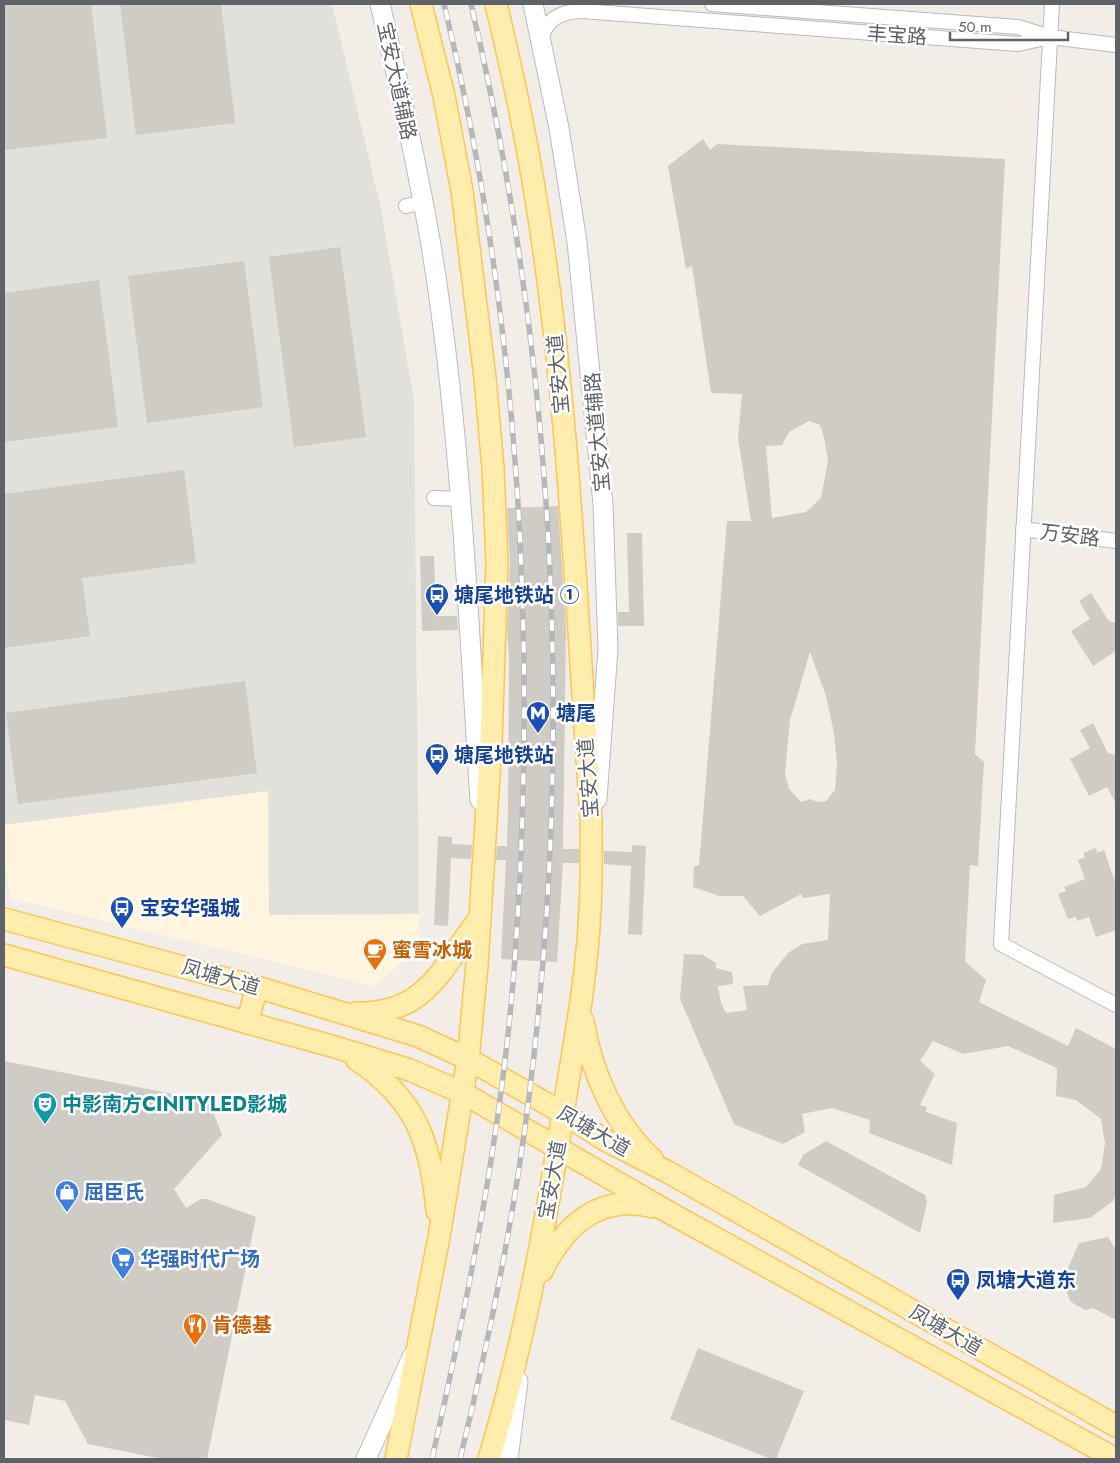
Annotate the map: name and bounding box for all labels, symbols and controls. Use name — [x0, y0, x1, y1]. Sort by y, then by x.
scale bar — [950, 10, 1068, 42]
text: 50 m — [958, 16, 992, 38]
street label: 宝安大道辅路 — [370, 19, 423, 143]
street label: 丰宝路 — [866, 19, 928, 52]
street label: 宝安大道 — [541, 333, 576, 415]
street label: 宝安大道辅路 — [578, 371, 617, 493]
street label: 万安路 — [1038, 517, 1101, 554]
place label: 塘尾地铁站 ① — [454, 581, 580, 610]
bus stop icon: 塘尾地铁站 ① — [424, 582, 450, 616]
place label: 塘尾 — [556, 699, 596, 728]
metro station icon: 塘尾 — [525, 700, 551, 734]
street label: 宝安大道 — [571, 737, 606, 819]
place label: 塘尾地铁站 — [454, 741, 554, 770]
bus stop icon: 塘尾地铁站 — [424, 742, 450, 776]
place label: 宝安华强城 — [140, 894, 240, 923]
bus stop icon: 宝安华强城 — [109, 895, 135, 929]
place label: 蜜雪冰城 — [392, 936, 472, 965]
cafe icon: 蜜雪冰城 — [362, 937, 388, 971]
street label: 凤塘大道 — [178, 953, 263, 1002]
place label: 中影南方CINITYLED影城 — [62, 1090, 287, 1119]
theatre icon: 中影南方CINITYLED影城 — [32, 1091, 58, 1125]
street label: 凤塘大道 — [552, 1099, 636, 1164]
street label: 宝安大道 — [531, 1138, 574, 1222]
place label: 屈臣氏 — [84, 1178, 144, 1207]
shop icon: 屈臣氏 — [54, 1179, 80, 1213]
place label: 华强时代广场 — [140, 1245, 260, 1274]
supermarket icon: 华强时代广场 — [110, 1246, 136, 1280]
place label: 凤塘大道东 — [976, 1266, 1076, 1295]
bus stop icon: 凤塘大道东 — [945, 1267, 971, 1301]
street label: 凤塘大道 — [904, 1298, 988, 1363]
place label: 肯德基 — [212, 1311, 272, 1340]
restaurant icon: 肯德基 — [182, 1312, 208, 1346]

